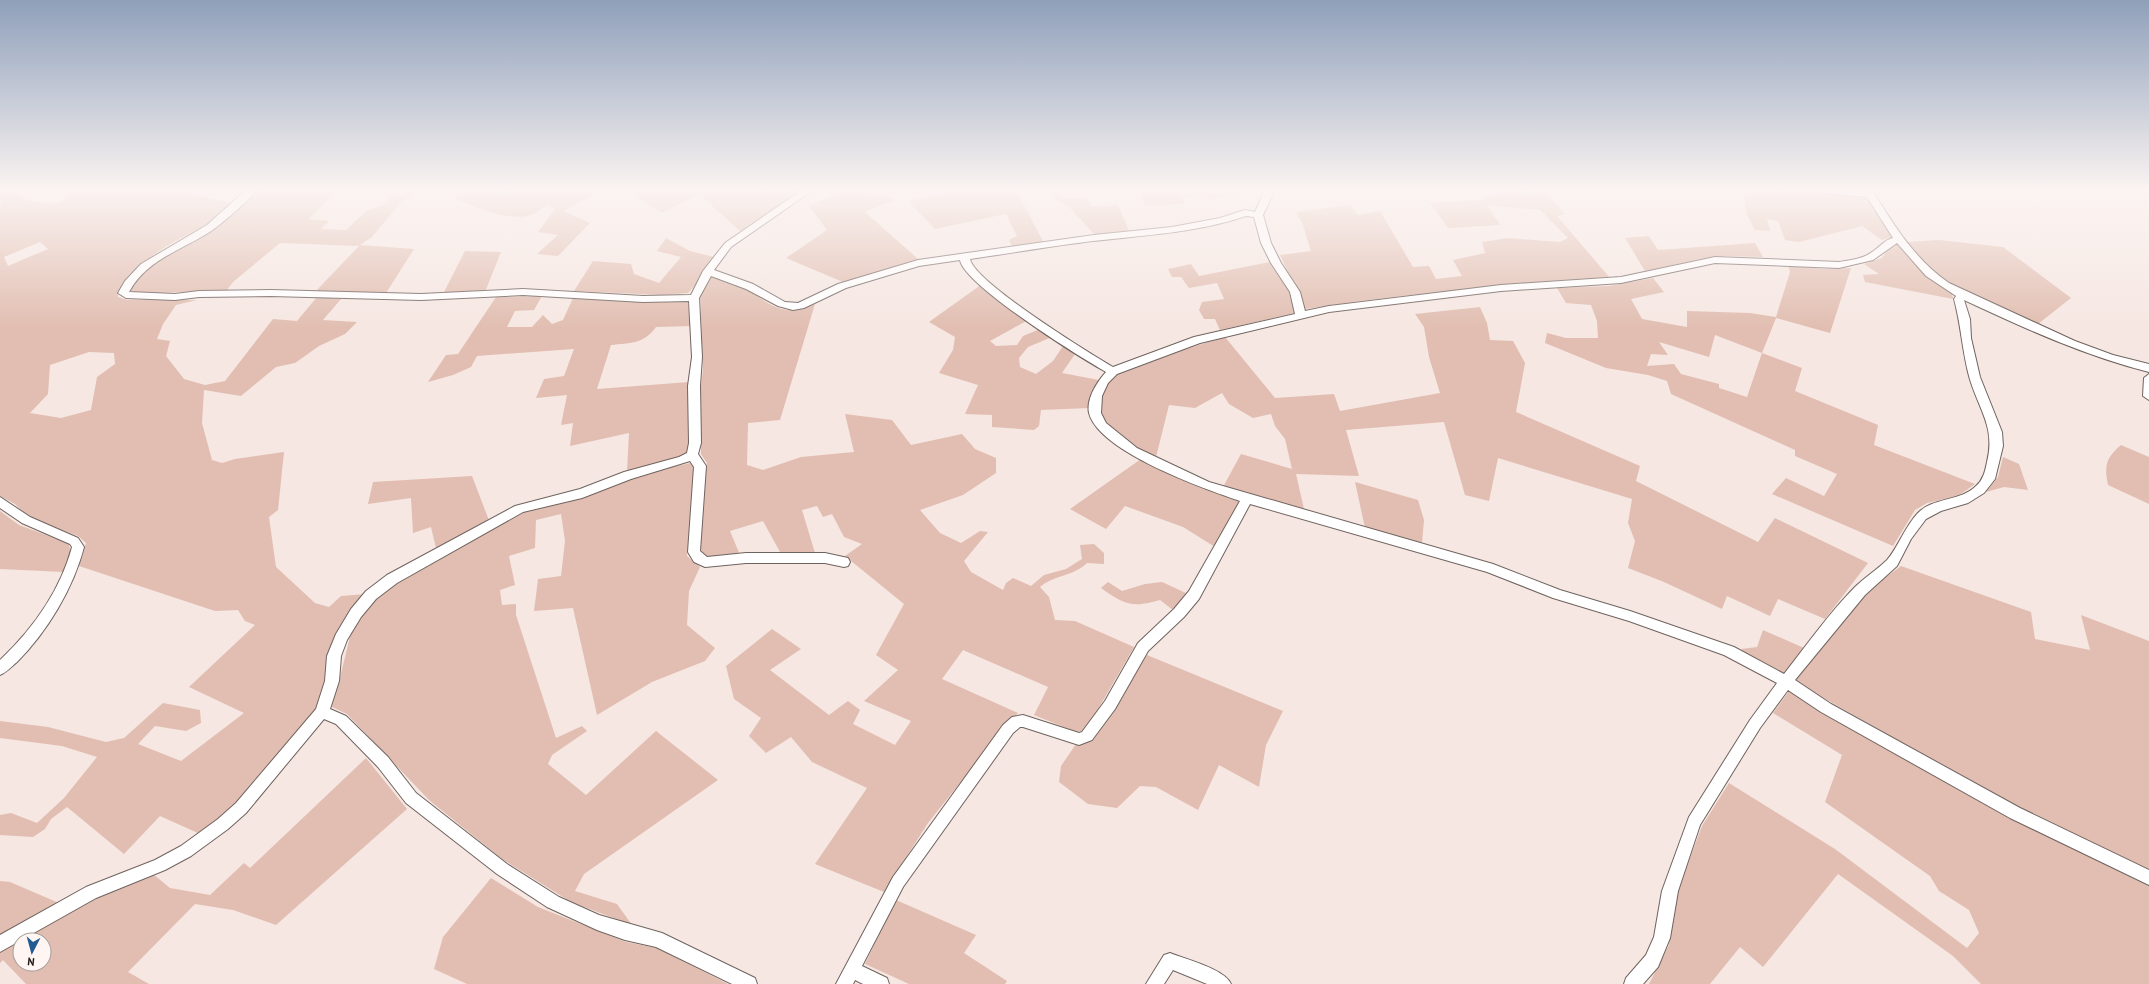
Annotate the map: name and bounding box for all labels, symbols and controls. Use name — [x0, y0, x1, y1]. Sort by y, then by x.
north arrow — [12, 932, 52, 972]
text: N — [27, 955, 35, 969]

